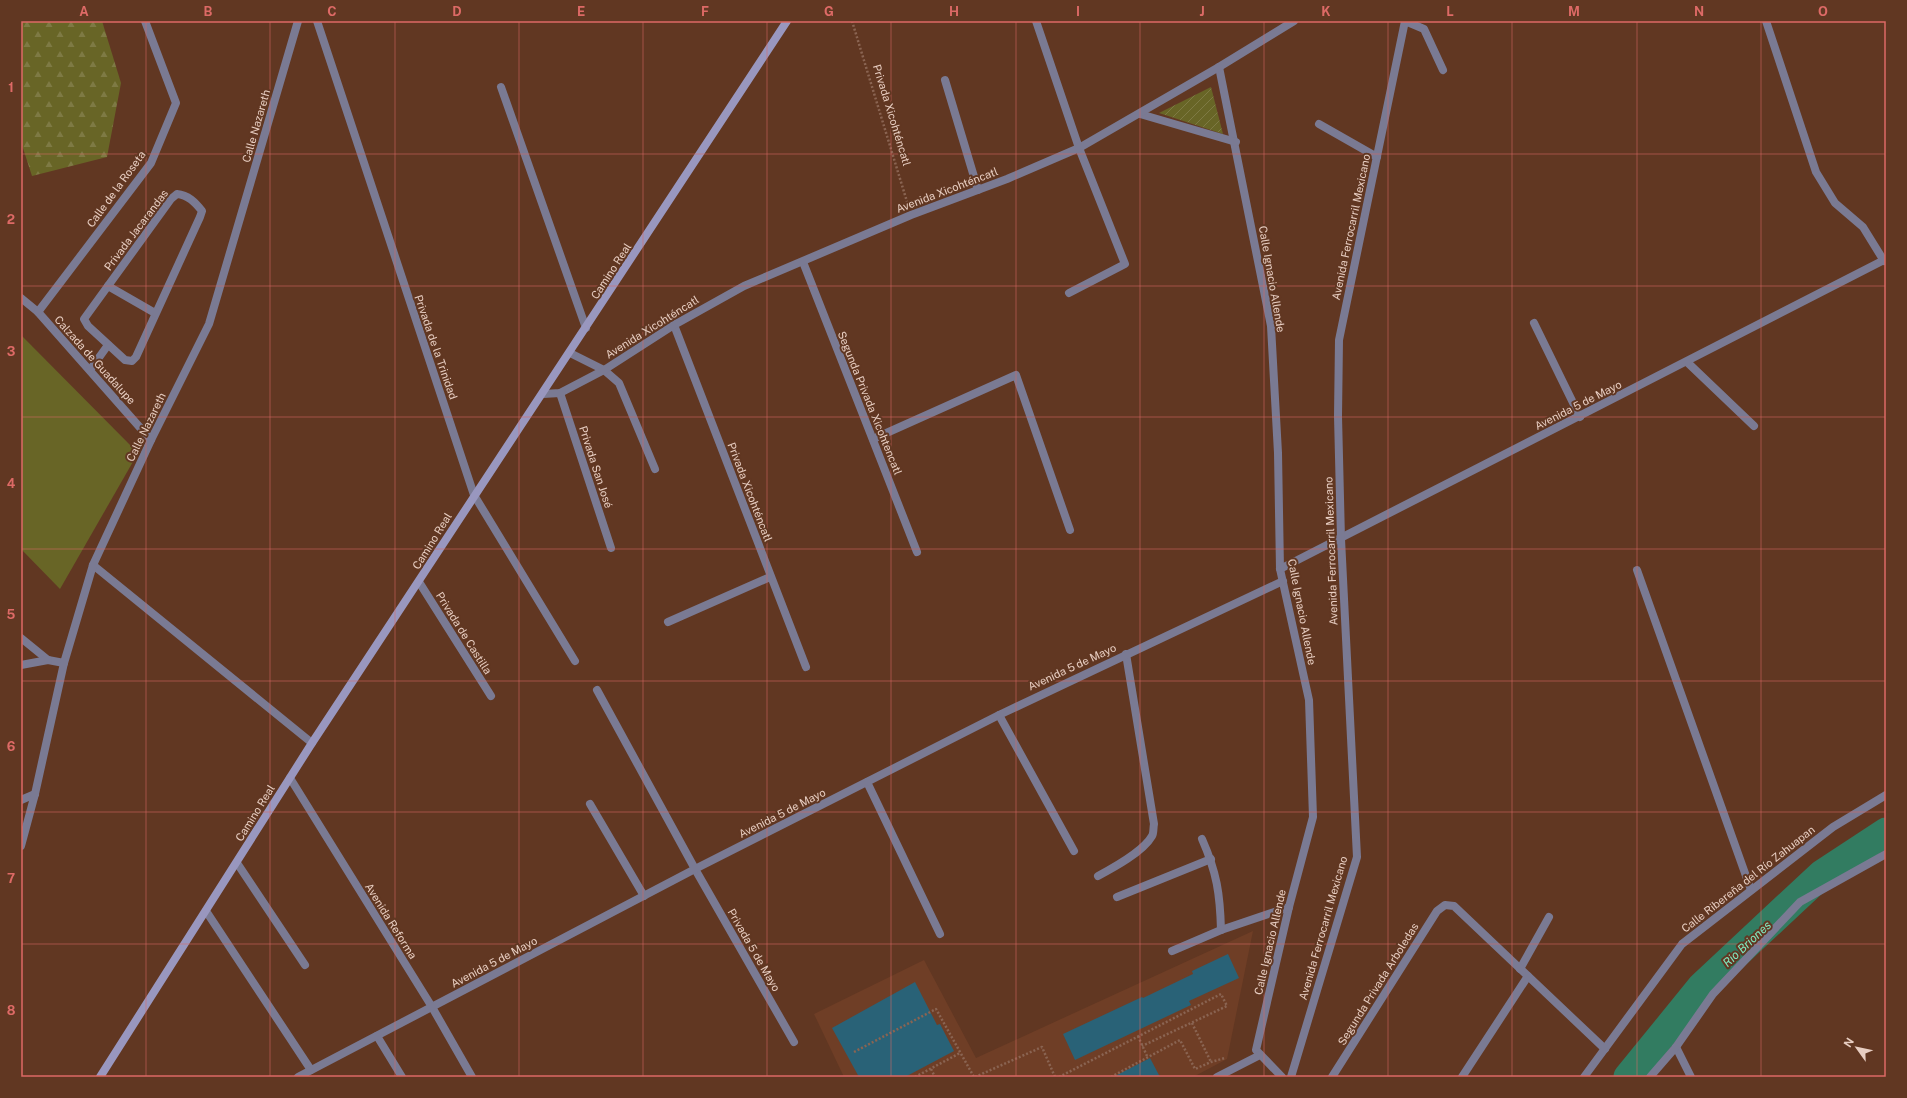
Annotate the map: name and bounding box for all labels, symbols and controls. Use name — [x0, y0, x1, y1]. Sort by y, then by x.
text: A — [79, 4, 89, 19]
text: B — [204, 4, 213, 19]
text: C — [327, 4, 337, 19]
text: D — [452, 4, 462, 19]
text: E — [577, 4, 585, 19]
text: F — [701, 4, 709, 19]
text: G — [824, 4, 834, 19]
text: H — [949, 4, 959, 19]
text: I — [1076, 4, 1080, 19]
text: J — [1199, 4, 1205, 19]
text: K — [1321, 4, 1331, 19]
text: L — [1446, 4, 1454, 19]
text: M — [1568, 4, 1580, 19]
text: N — [1694, 4, 1704, 19]
text: O — [1818, 4, 1828, 19]
street label: Privada Xicohténcatl — [871, 63, 913, 167]
text: 1 — [8, 80, 14, 95]
street label: Calle Nazareth — [240, 88, 272, 164]
street label: Calle de la Roseta — [84, 149, 148, 229]
street label: Avenida Ferrocarril Mexicano — [1330, 153, 1372, 301]
street label: Avenida Xicohténcatl — [895, 165, 999, 215]
street label: Privada Jacarandas — [102, 187, 171, 273]
text: 2 — [7, 212, 15, 227]
street label: Calle Ignacio Allende — [1257, 225, 1287, 333]
street label: Camino Real — [589, 241, 633, 301]
street label: Privada de la Trinidad — [412, 293, 460, 401]
street label: Avenida Xicohténcatl — [603, 293, 701, 361]
street label: Calzada de Guadalupe — [52, 313, 138, 407]
street label: Segunda Privada Xicohtencatl — [836, 329, 904, 477]
text: 3 — [7, 344, 16, 359]
street label: Avenida 5 de Mayo — [1533, 378, 1623, 432]
street label: Calle Nazareth — [124, 391, 168, 463]
street label: Privada San José — [577, 424, 615, 510]
street label: Privada Xicohténcatl — [726, 441, 774, 543]
text: 4 — [7, 476, 16, 491]
street label: Avenida Ferrocarril Mexicano — [1322, 476, 1340, 626]
street label: Camino Real — [410, 511, 454, 571]
street label: Calle Ignacio Allende — [1286, 558, 1318, 666]
street label: Privada de Castilla — [434, 590, 494, 676]
text: 5 — [7, 607, 16, 622]
street label: Avenida 5 de Mayo — [1026, 641, 1118, 693]
text: 6 — [7, 739, 16, 754]
street label: Camino Real — [233, 783, 277, 843]
street label: Avenida 5 de Mayo — [737, 786, 827, 840]
street label: Calle Ribereña del Río Zahuapan — [1679, 823, 1817, 935]
street label: Avenida Ferrocarril Mexicano — [1297, 855, 1349, 1001]
text: 7 — [7, 871, 15, 886]
street label: Avenida Reforma — [363, 881, 419, 961]
street label: Calle Ignacio Allende — [1252, 888, 1288, 996]
street label: Privada 5 de Mayo — [725, 907, 783, 993]
water label: Rio Briones — [1720, 918, 1774, 970]
street label: Segunda Privada Arboledas — [1335, 920, 1421, 1047]
street label: Avenida 5 de Mayo — [449, 934, 539, 990]
text: 8 — [7, 1003, 16, 1018]
north arrow — [1837, 1028, 1877, 1068]
text: N — [1841, 1036, 1856, 1049]

